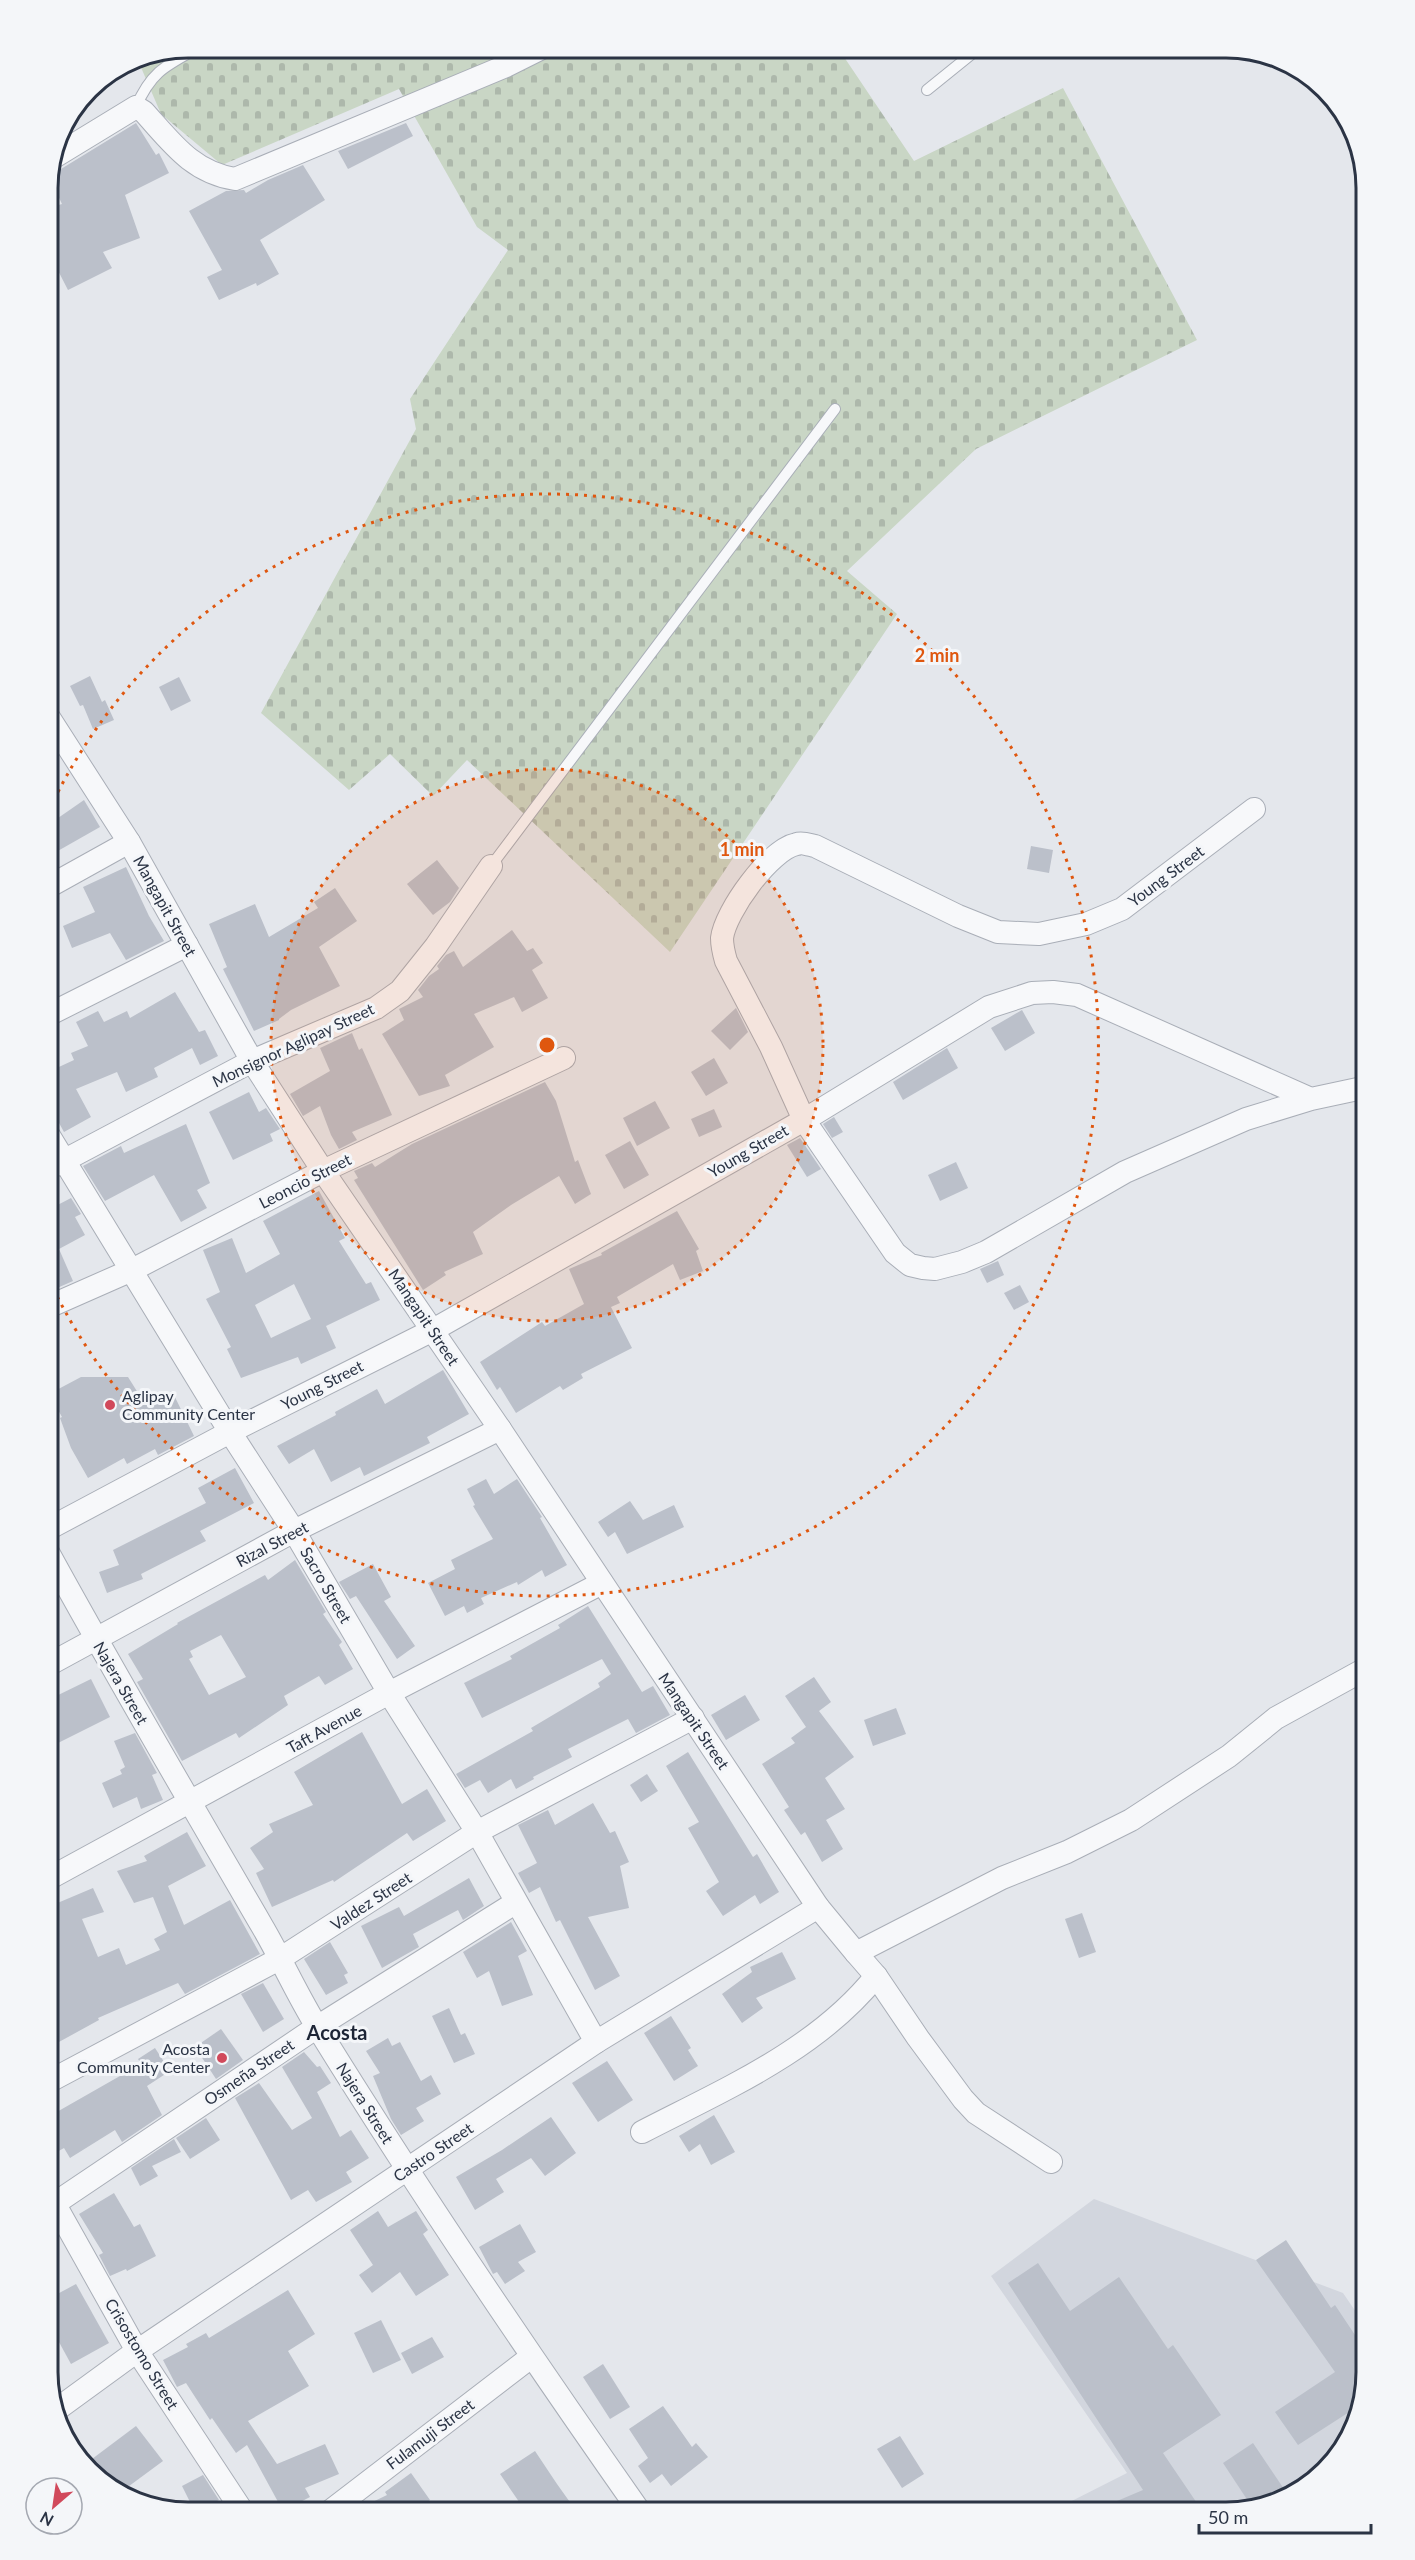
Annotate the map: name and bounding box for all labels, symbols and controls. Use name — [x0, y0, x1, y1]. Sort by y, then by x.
text: 2 min — [915, 644, 959, 666]
text: 1 min — [720, 838, 764, 860]
street label: Young Street — [1124, 841, 1207, 910]
street label: Mangapit Street — [130, 852, 201, 960]
street label: Monsignor Aglipay Street — [209, 999, 377, 1090]
centre of rings — [537, 1035, 557, 1055]
street label: Young Street — [704, 1120, 792, 1181]
street label: Leoncio Street — [256, 1149, 354, 1212]
street label: Mangapit Street — [385, 1265, 464, 1369]
street label: Young Street — [277, 1356, 366, 1413]
place label: Aglipay Community Center — [122, 1386, 255, 1423]
marker: Aglipay Community Center — [103, 1398, 117, 1412]
street label: Rizal Street — [232, 1517, 311, 1570]
street label: Sacro Street — [297, 1543, 356, 1627]
street label: Najera Street — [90, 1638, 153, 1728]
street label: Mangapit Street — [655, 1669, 734, 1773]
street label: Taft Avenue — [283, 1700, 365, 1757]
street label: Valdez Street — [327, 1867, 415, 1934]
district label: Acosta — [306, 2020, 367, 2044]
street label: Osmeña Street — [200, 2034, 297, 2109]
place label: Acosta Community Center — [77, 2039, 210, 2076]
marker: Acosta Community Center — [215, 2051, 229, 2065]
street label: Najera Street — [333, 2059, 398, 2147]
street label: Castro Street — [389, 2118, 476, 2185]
street label: Crisostomo Street — [102, 2295, 183, 2413]
street label: Fulamuji Street — [382, 2394, 478, 2473]
north arrow — [24, 2476, 84, 2536]
scale bar — [1199, 2497, 1372, 2535]
text: 50 m — [1208, 2506, 1248, 2528]
text: N — [36, 2508, 56, 2531]

